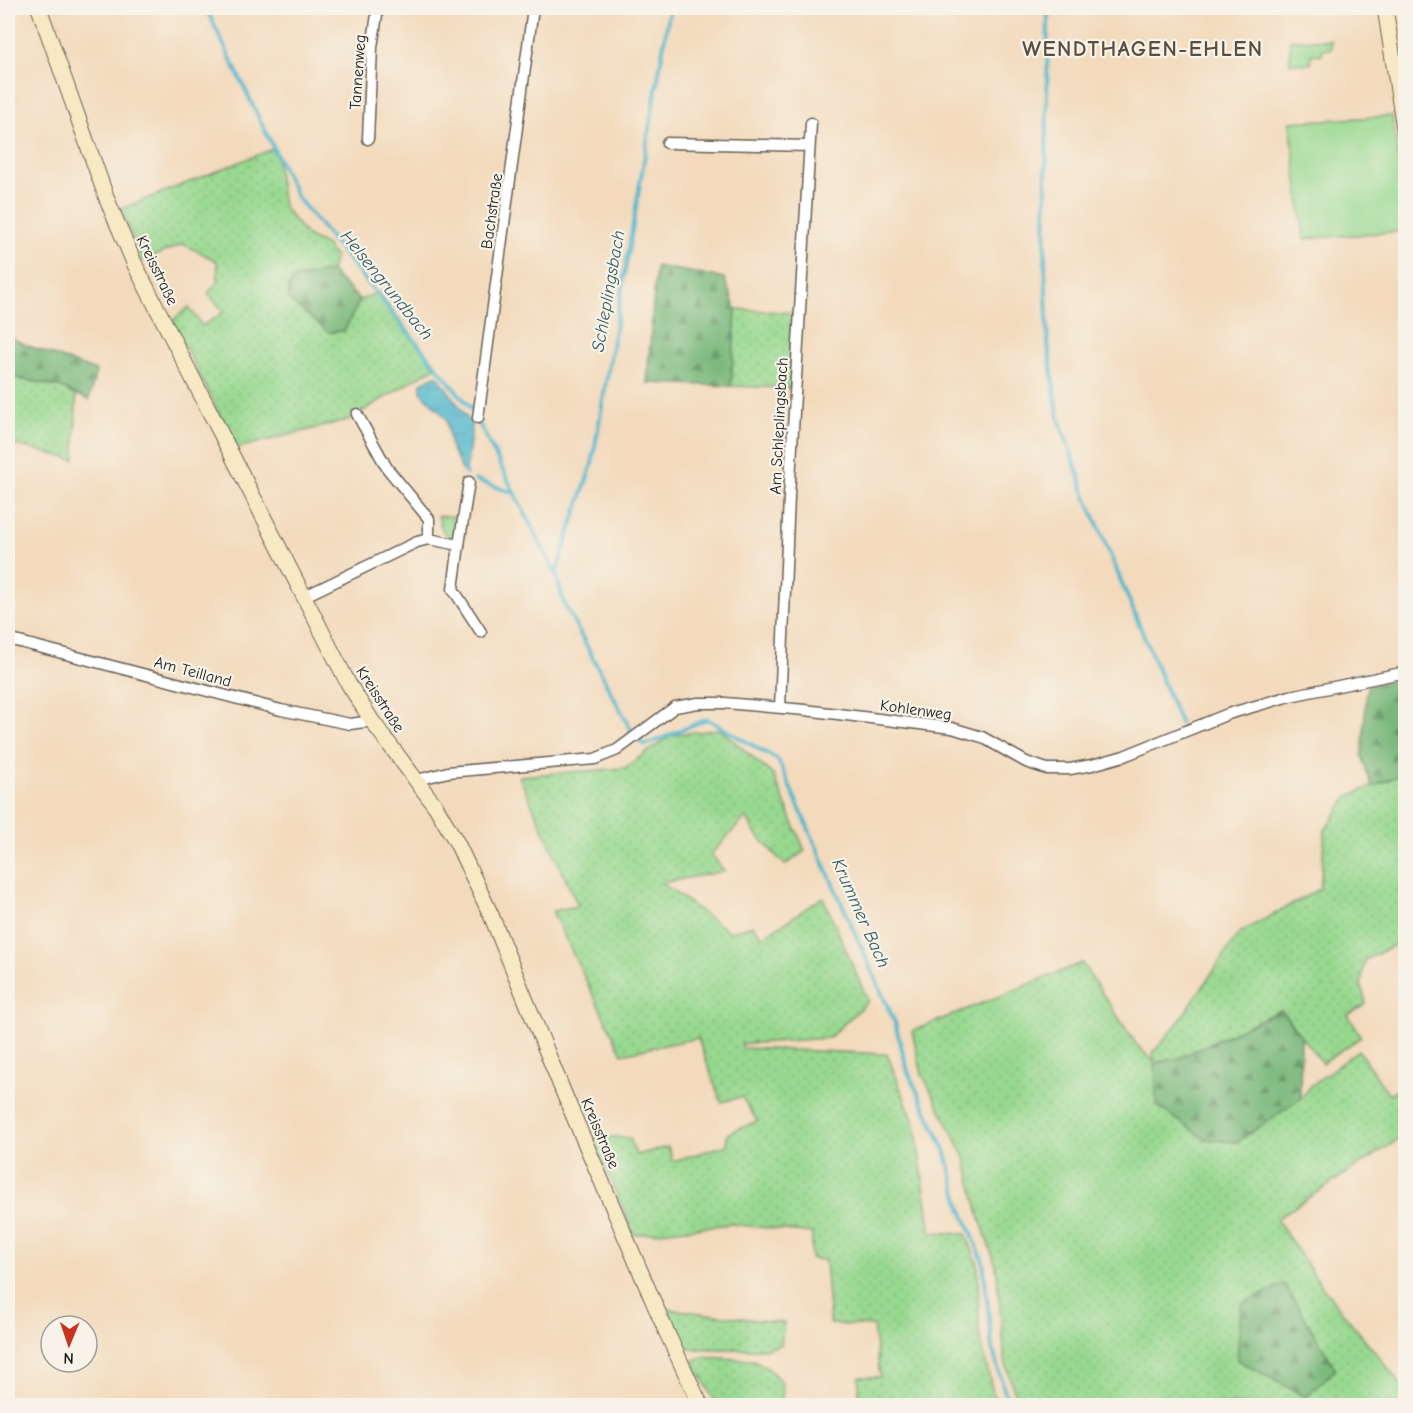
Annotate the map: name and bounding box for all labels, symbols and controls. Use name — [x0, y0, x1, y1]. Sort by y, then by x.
street label: Tannenweg — [346, 34, 370, 110]
district label: WENDTHAGEN-EHLEN — [1022, 36, 1264, 62]
street label: Bachstraße — [478, 172, 506, 250]
water label: Helsengrundbach — [336, 226, 437, 345]
water label: Schleplingsbach — [587, 229, 630, 353]
street label: Kreisstraße — [133, 233, 182, 308]
street label: Am Schleplingsbach — [766, 357, 792, 495]
street label: Am Teilland — [152, 653, 233, 691]
street label: Kreisstraße — [352, 663, 408, 736]
street label: Kohlenweg — [879, 696, 953, 724]
water label: Krummer Bach — [827, 855, 894, 971]
street label: Kreisstraße — [577, 1095, 623, 1172]
north arrow — [39, 1314, 99, 1374]
text: N — [63, 1349, 74, 1367]

